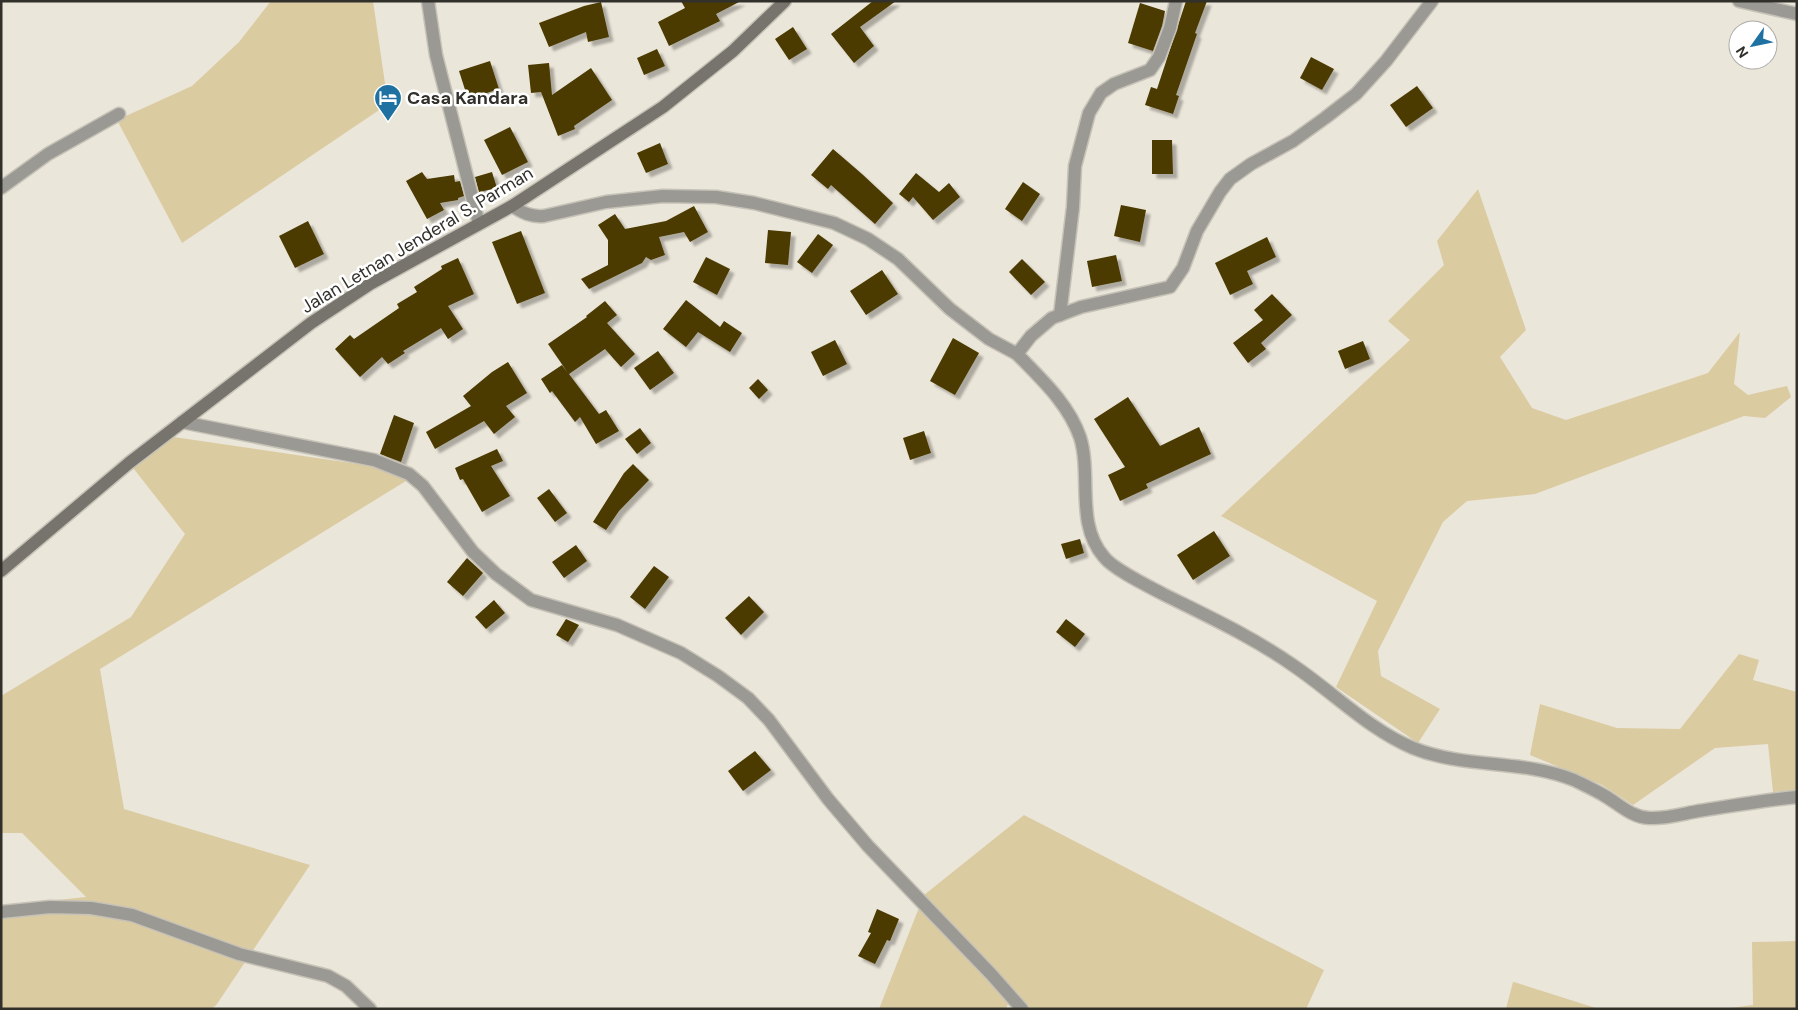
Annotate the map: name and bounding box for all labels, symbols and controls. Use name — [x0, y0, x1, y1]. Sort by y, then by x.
north arrow — [1728, 20, 1778, 70]
text: N — [1732, 43, 1752, 61]
hotel icon: Casa Kandara — [373, 83, 403, 122]
place label: Casa Kandara — [407, 86, 528, 110]
street label: Jalan Letnan Jenderal S. Parman — [296, 161, 538, 319]

